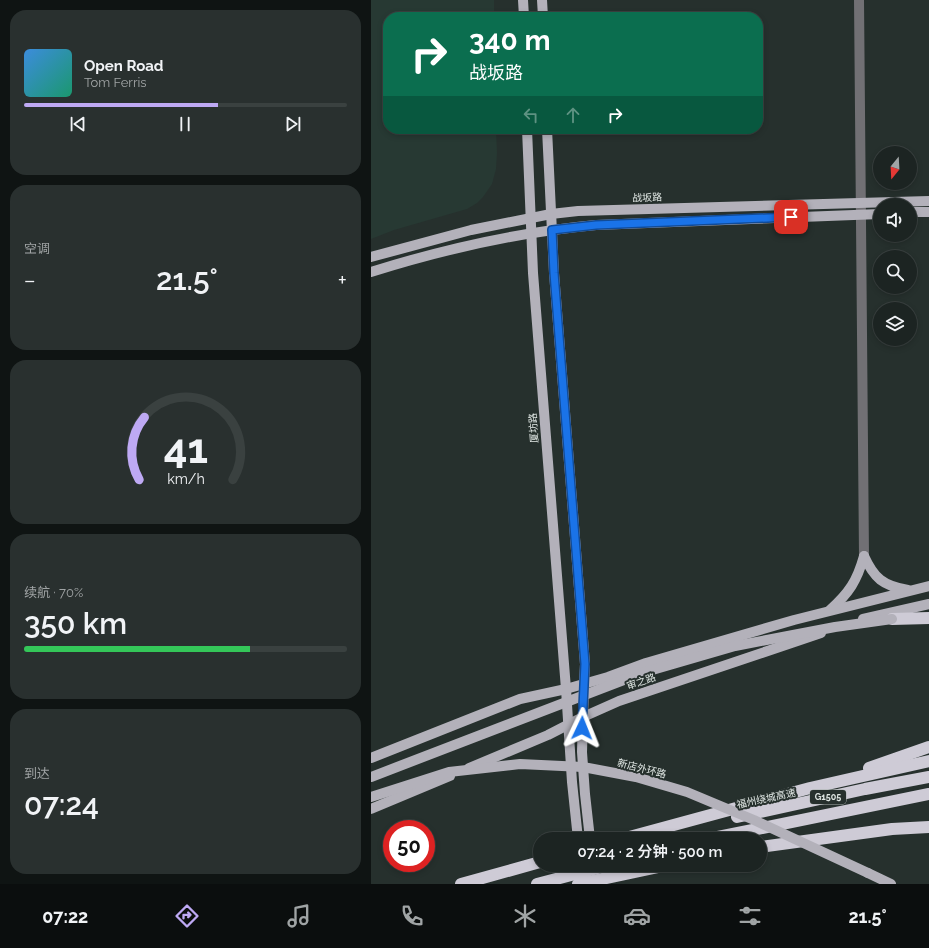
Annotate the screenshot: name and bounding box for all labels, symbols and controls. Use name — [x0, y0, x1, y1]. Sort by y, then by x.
text: 340 m — [469, 24, 551, 57]
icon: right — [403, 28, 455, 80]
text: Open Road — [84, 57, 164, 75]
text: 战坂路 — [469, 62, 523, 83]
text: Tom Ferris — [84, 75, 147, 90]
icon: left — [520, 104, 542, 126]
icon: ahead — [562, 104, 584, 126]
icon: right — [604, 104, 626, 126]
icon: previous — [67, 113, 89, 135]
icon: pause — [174, 113, 196, 135]
icon: next — [282, 113, 304, 135]
north arrow — [873, 146, 917, 190]
map controls — [873, 146, 917, 346]
street label: 战坂路 — [632, 191, 662, 204]
button: sound — [873, 198, 917, 242]
pin — [774, 200, 808, 234]
icon: arrive — [780, 206, 802, 228]
text: 空调 — [24, 241, 50, 256]
button: search — [873, 250, 917, 294]
text: 21.5° — [156, 262, 218, 297]
text: − — [24, 267, 36, 293]
text: + — [338, 267, 347, 293]
button: layers — [873, 302, 917, 346]
street label: 厦坊路 — [527, 413, 540, 443]
text: 41 — [163, 424, 208, 473]
text: km/h — [167, 471, 204, 487]
text: 续航 · 70% — [24, 585, 83, 600]
text: 350 km — [24, 606, 127, 641]
street label: 审之路 — [625, 671, 657, 692]
position arrow — [561, 707, 603, 749]
street label: 新店外环路 — [616, 757, 667, 780]
text: 到达 — [24, 766, 50, 781]
text: 07:24 — [24, 787, 99, 822]
street label: 福州绕城高速 — [736, 787, 797, 810]
road number: G1505 — [810, 790, 846, 804]
speed limit sign: 50 — [383, 820, 435, 872]
text: 07:24 · 2 分钟 · 500 m — [578, 843, 722, 861]
icon: directions — [173, 902, 201, 930]
icon: music — [285, 902, 313, 930]
icon: phone — [398, 902, 426, 930]
icon: climate — [511, 902, 539, 930]
icon: car — [623, 902, 651, 930]
icon: filters — [736, 902, 764, 930]
text: 07:22 — [42, 906, 88, 927]
text: 21.5° — [848, 906, 887, 927]

